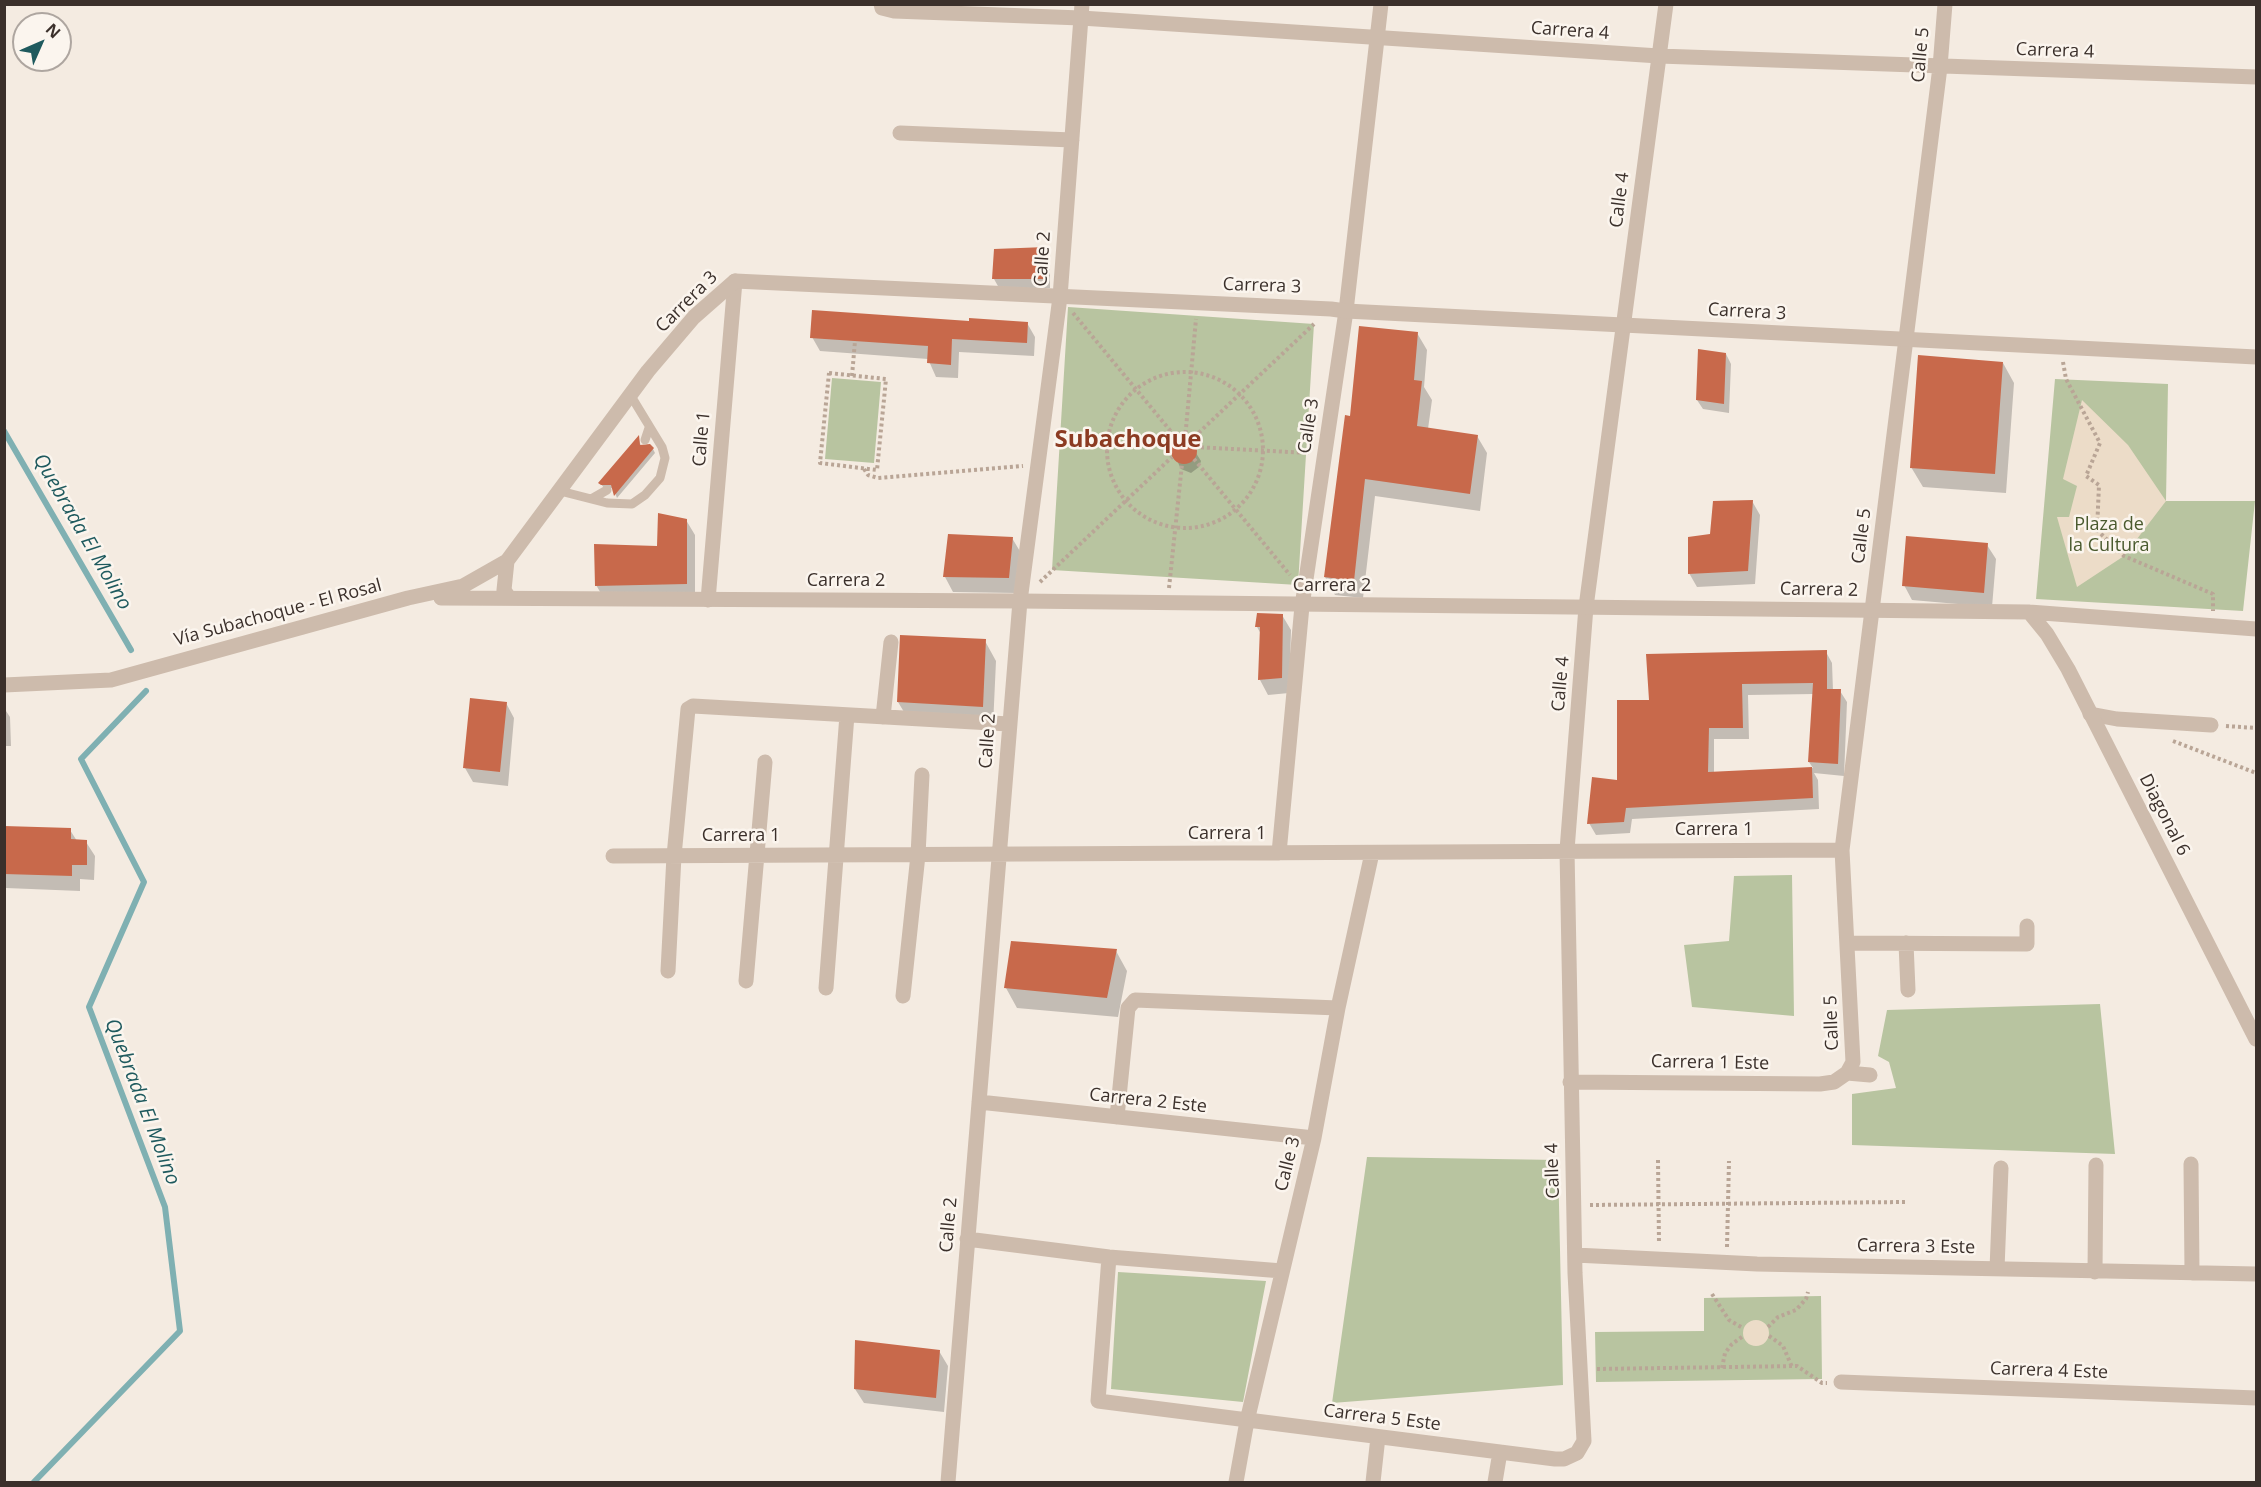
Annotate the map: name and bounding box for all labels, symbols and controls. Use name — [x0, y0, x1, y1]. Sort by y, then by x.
north arrow — [12, 12, 72, 72]
street label: Carrera 4 — [1530, 17, 1610, 45]
text: N — [41, 18, 66, 43]
street label: Calle 5 — [1908, 26, 1934, 84]
street label: Carrera 4 — [2015, 39, 2095, 63]
street label: Calle 4 — [1606, 171, 1634, 229]
street label: Calle 2 — [1030, 231, 1056, 287]
street label: Carrera 3 — [652, 267, 722, 337]
street label: Carrera 3 — [1222, 274, 1302, 298]
street label: Carrera 3 — [1707, 299, 1787, 325]
street label: Calle 3 — [1294, 397, 1324, 455]
street label: Calle 1 — [689, 410, 715, 468]
district label: Subachoque — [1055, 426, 1201, 454]
water label: Quebrada El Molino — [28, 450, 136, 614]
street label: Calle 5 — [1848, 507, 1876, 565]
park label: Plaza de la Cultura — [2069, 514, 2149, 556]
street label: Carrera 2 — [807, 570, 885, 592]
street label: Vía Subachoque - El Rosal — [172, 575, 384, 651]
street label: Carrera 2 — [1293, 575, 1371, 597]
street label: Carrera 2 — [1780, 579, 1858, 601]
street label: Calle 4 — [1548, 655, 1574, 713]
street label: Calle 2 — [975, 713, 1001, 769]
street label: Diagonal 6 — [2134, 771, 2194, 859]
street label: Carrera 1 — [1675, 819, 1753, 841]
street label: Carrera 1 — [1188, 823, 1266, 845]
street label: Carrera 1 — [702, 825, 780, 847]
street label: Calle 5 — [1820, 995, 1844, 1051]
water label: Quebrada El Molino — [99, 1015, 185, 1189]
street label: Carrera 1 Este — [1651, 1051, 1769, 1075]
street label: Carrera 2 Este — [1088, 1084, 1208, 1118]
street label: Calle 3 — [1271, 1134, 1305, 1194]
street label: Calle 4 — [1541, 1143, 1565, 1199]
street label: Calle 2 — [936, 1196, 962, 1254]
street label: Carrera 3 Este — [1857, 1235, 1975, 1259]
street label: Carrera 4 Este — [1990, 1358, 2108, 1384]
street label: Carrera 5 Este — [1322, 1400, 1442, 1436]

